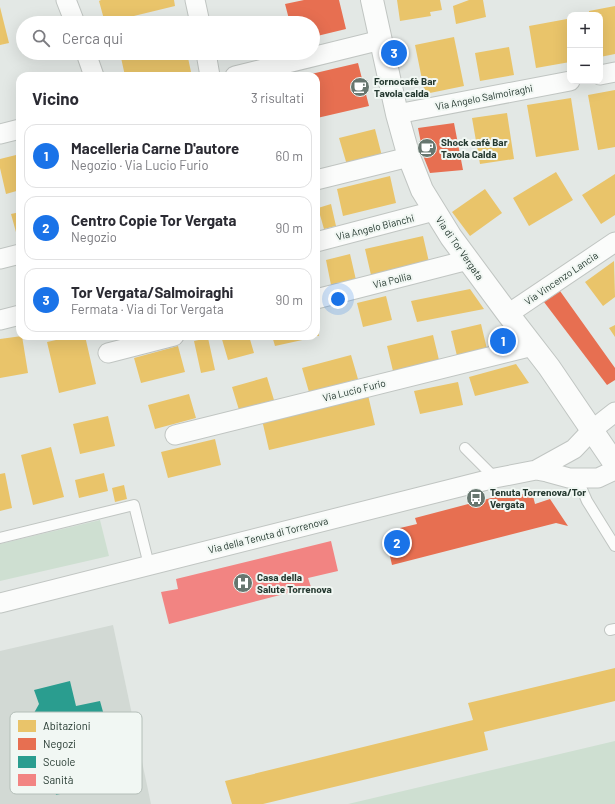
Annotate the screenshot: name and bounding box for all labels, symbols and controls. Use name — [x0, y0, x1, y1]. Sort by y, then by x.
map controls — [567, 12, 603, 84]
button: + — [567, 12, 603, 48]
search box — [16, 16, 320, 60]
icon: search — [30, 27, 52, 49]
text: Cerca qui — [62, 29, 123, 47]
pin: 3 — [381, 38, 407, 68]
button: − — [567, 48, 603, 84]
place label: Fornocafè Bar Tavola calda — [374, 75, 436, 99]
cafe icon: Fornocafè Bar Tavola calda — [349, 76, 371, 98]
street label: Via Angelo Salmoiraghi — [434, 82, 534, 112]
text: Vicino — [32, 88, 79, 108]
text: 3 risultati — [251, 90, 304, 106]
place label: Shock cafè Bar Tavola Calda — [441, 136, 508, 160]
cafe icon: Shock cafè Bar Tavola Calda — [416, 137, 438, 159]
text: Macelleria Carne D'autore — [71, 139, 239, 157]
text: 1 — [44, 148, 48, 164]
text: 60 m — [276, 148, 303, 164]
text: Negozio · Via Lucio Furio — [71, 157, 209, 173]
text: Centro Copie Tor Vergata — [71, 211, 236, 229]
street label: Via Angelo Bianchi — [335, 212, 415, 242]
street label: Via di Tor Vergata — [434, 214, 486, 282]
text: 2 — [42, 220, 50, 236]
text: 90 m — [276, 220, 303, 236]
text: Negozio — [71, 229, 117, 245]
street label: Via Vincenzo Lancia — [522, 249, 600, 307]
street label: Via Pollia — [372, 269, 412, 291]
text: Tor Vergata/Salmoiraghi — [71, 283, 233, 301]
your location — [328, 289, 348, 309]
text: 3 — [42, 292, 50, 308]
text: 90 m — [276, 292, 303, 308]
text: Fermata · Via di Tor Vergata — [71, 301, 224, 317]
pin: 1 — [490, 326, 516, 356]
street label: Via Lucio Furio — [321, 376, 387, 404]
place label: Tenuta Torrenova/Tor Vergata — [490, 486, 586, 510]
bus stop icon: Tenuta Torrenova/Tor Vergata — [465, 487, 487, 509]
street label: Via della Tenuta di Torrenova — [207, 514, 329, 556]
pin: 2 — [384, 528, 410, 558]
place label: Casa della Salute Torrenova — [257, 571, 332, 595]
hospital icon: Casa della Salute Torrenova — [232, 572, 254, 594]
legend — [10, 712, 142, 794]
text: Abitazioni — [43, 719, 91, 732]
text: Negozi — [43, 737, 76, 750]
text: Scuole — [43, 755, 76, 768]
text: Sanità — [43, 773, 73, 786]

